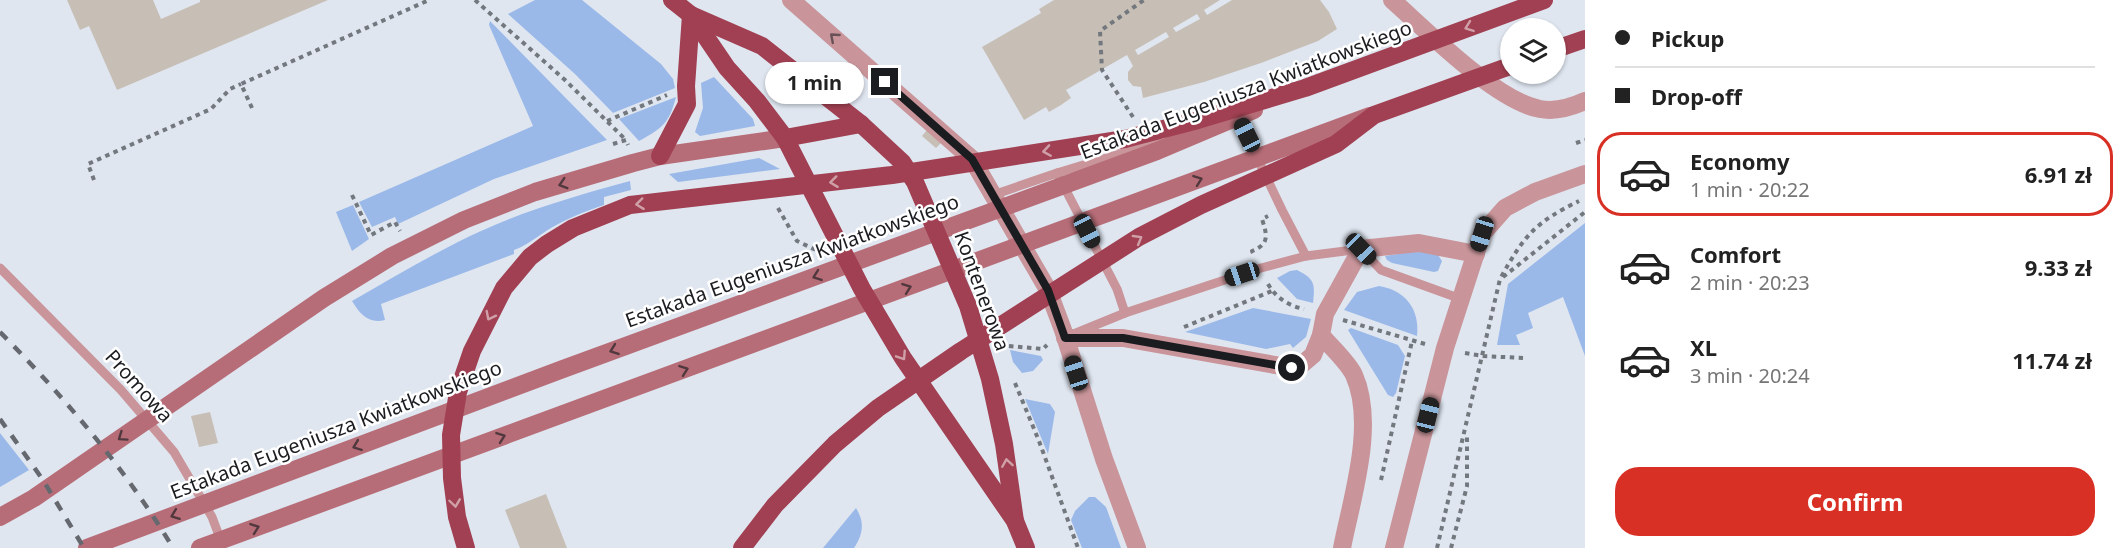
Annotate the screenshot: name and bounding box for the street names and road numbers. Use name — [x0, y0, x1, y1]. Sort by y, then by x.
street label: Estakada Eugeniusza Kwiatkowskiego — [1076, 14, 1415, 165]
street label: Estakada Eugeniusza Kwiatkowskiego — [621, 187, 962, 334]
street label: Kontenerowa — [948, 227, 1017, 354]
street label: Promowa — [99, 343, 179, 428]
street label: Estakada Eugeniusza Kwiatkowskiego — [166, 354, 505, 505]

